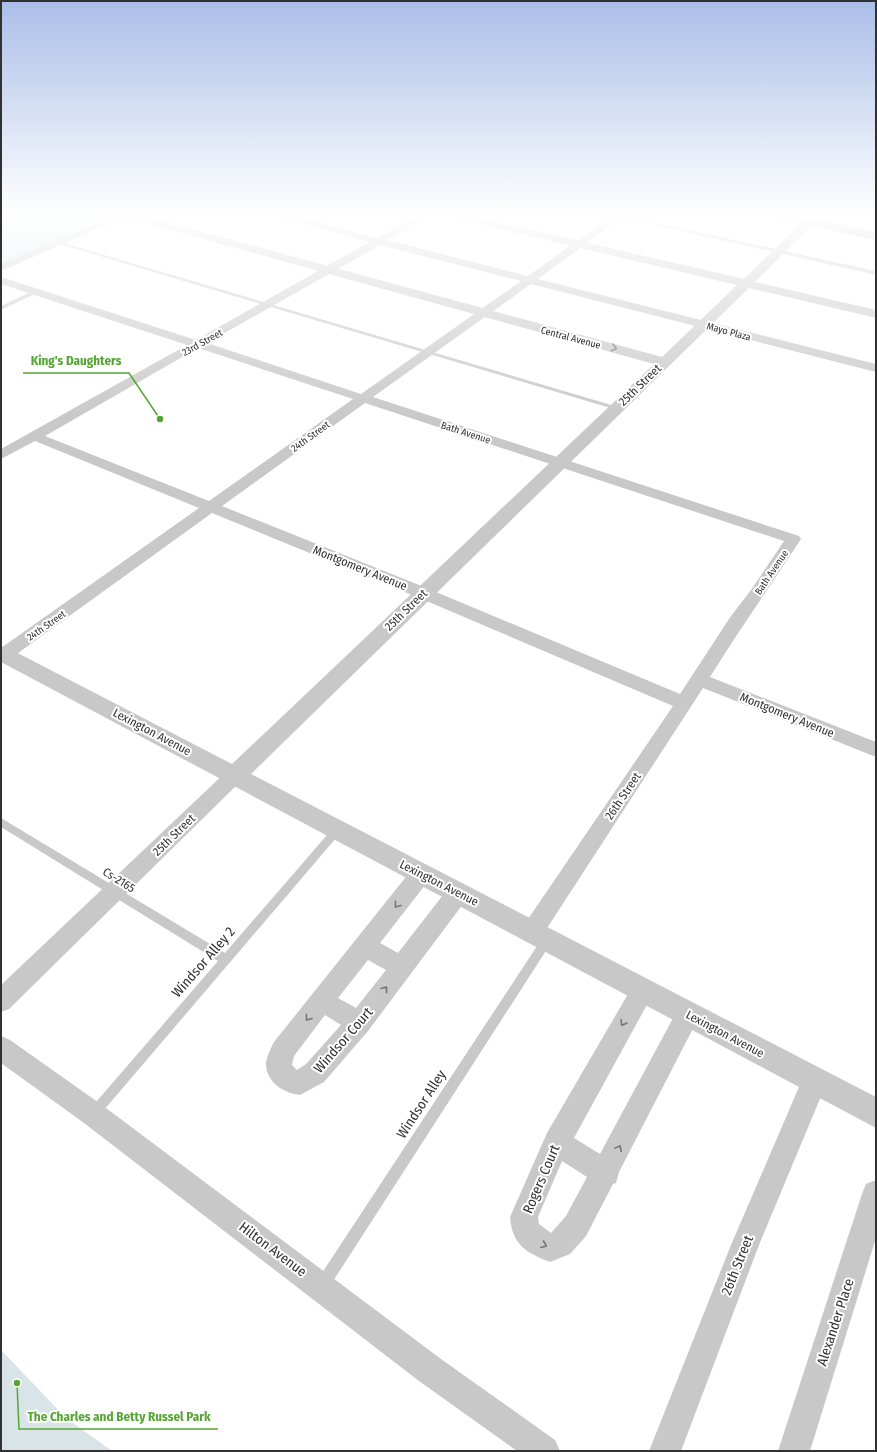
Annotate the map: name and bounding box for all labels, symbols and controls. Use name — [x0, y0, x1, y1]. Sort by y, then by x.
street label: Mayo Plaza — [705, 320, 752, 344]
street label: Central Avenue — [540, 324, 602, 352]
street label: 23rd Street — [180, 327, 225, 359]
one-way arrow — [610, 343, 617, 352]
callout: King's Daughters — [23, 348, 129, 373]
text: King's Daughters — [31, 353, 122, 368]
street label: 25th Street — [616, 361, 664, 409]
street label: 24th Street — [289, 418, 333, 455]
street label: Bath Avenue — [439, 419, 492, 447]
street label: Montgomery Avenue — [311, 543, 409, 593]
street label: Bath Avenue — [753, 548, 791, 597]
street label: 25th Street — [382, 586, 430, 634]
street label: 24th Street — [25, 608, 69, 644]
street label: Montgomery Avenue — [738, 690, 836, 740]
street label: Lexington Avenue — [111, 706, 193, 758]
street label: 26th Street — [602, 770, 644, 822]
street label: 25th Street — [150, 811, 198, 859]
street label: Lexington Avenue — [397, 857, 481, 909]
street label: Cs-2165 — [100, 865, 138, 896]
one-way arrow — [395, 900, 402, 907]
street label: Windsor Alley 2 — [168, 924, 239, 1001]
one-way arrow — [381, 986, 388, 993]
street label: Windsor Court — [310, 1004, 377, 1077]
street label: Lexington Avenue — [684, 1008, 766, 1060]
one-way arrow — [306, 1013, 313, 1020]
one-way arrow — [621, 1019, 628, 1026]
street label: Windsor Alley — [393, 1066, 450, 1142]
street label: Rogers Court — [519, 1142, 564, 1216]
one-way arrow — [614, 1145, 621, 1152]
street label: Hilton Avenue — [236, 1218, 310, 1280]
street label: 26th Street — [718, 1233, 757, 1297]
one-way arrow — [540, 1240, 548, 1248]
street label: Alexander Place — [813, 1276, 858, 1368]
callout: The Charles and Betty Russel Park — [19, 1404, 218, 1429]
text: The Charles and Betty Russel Park — [27, 1409, 211, 1424]

